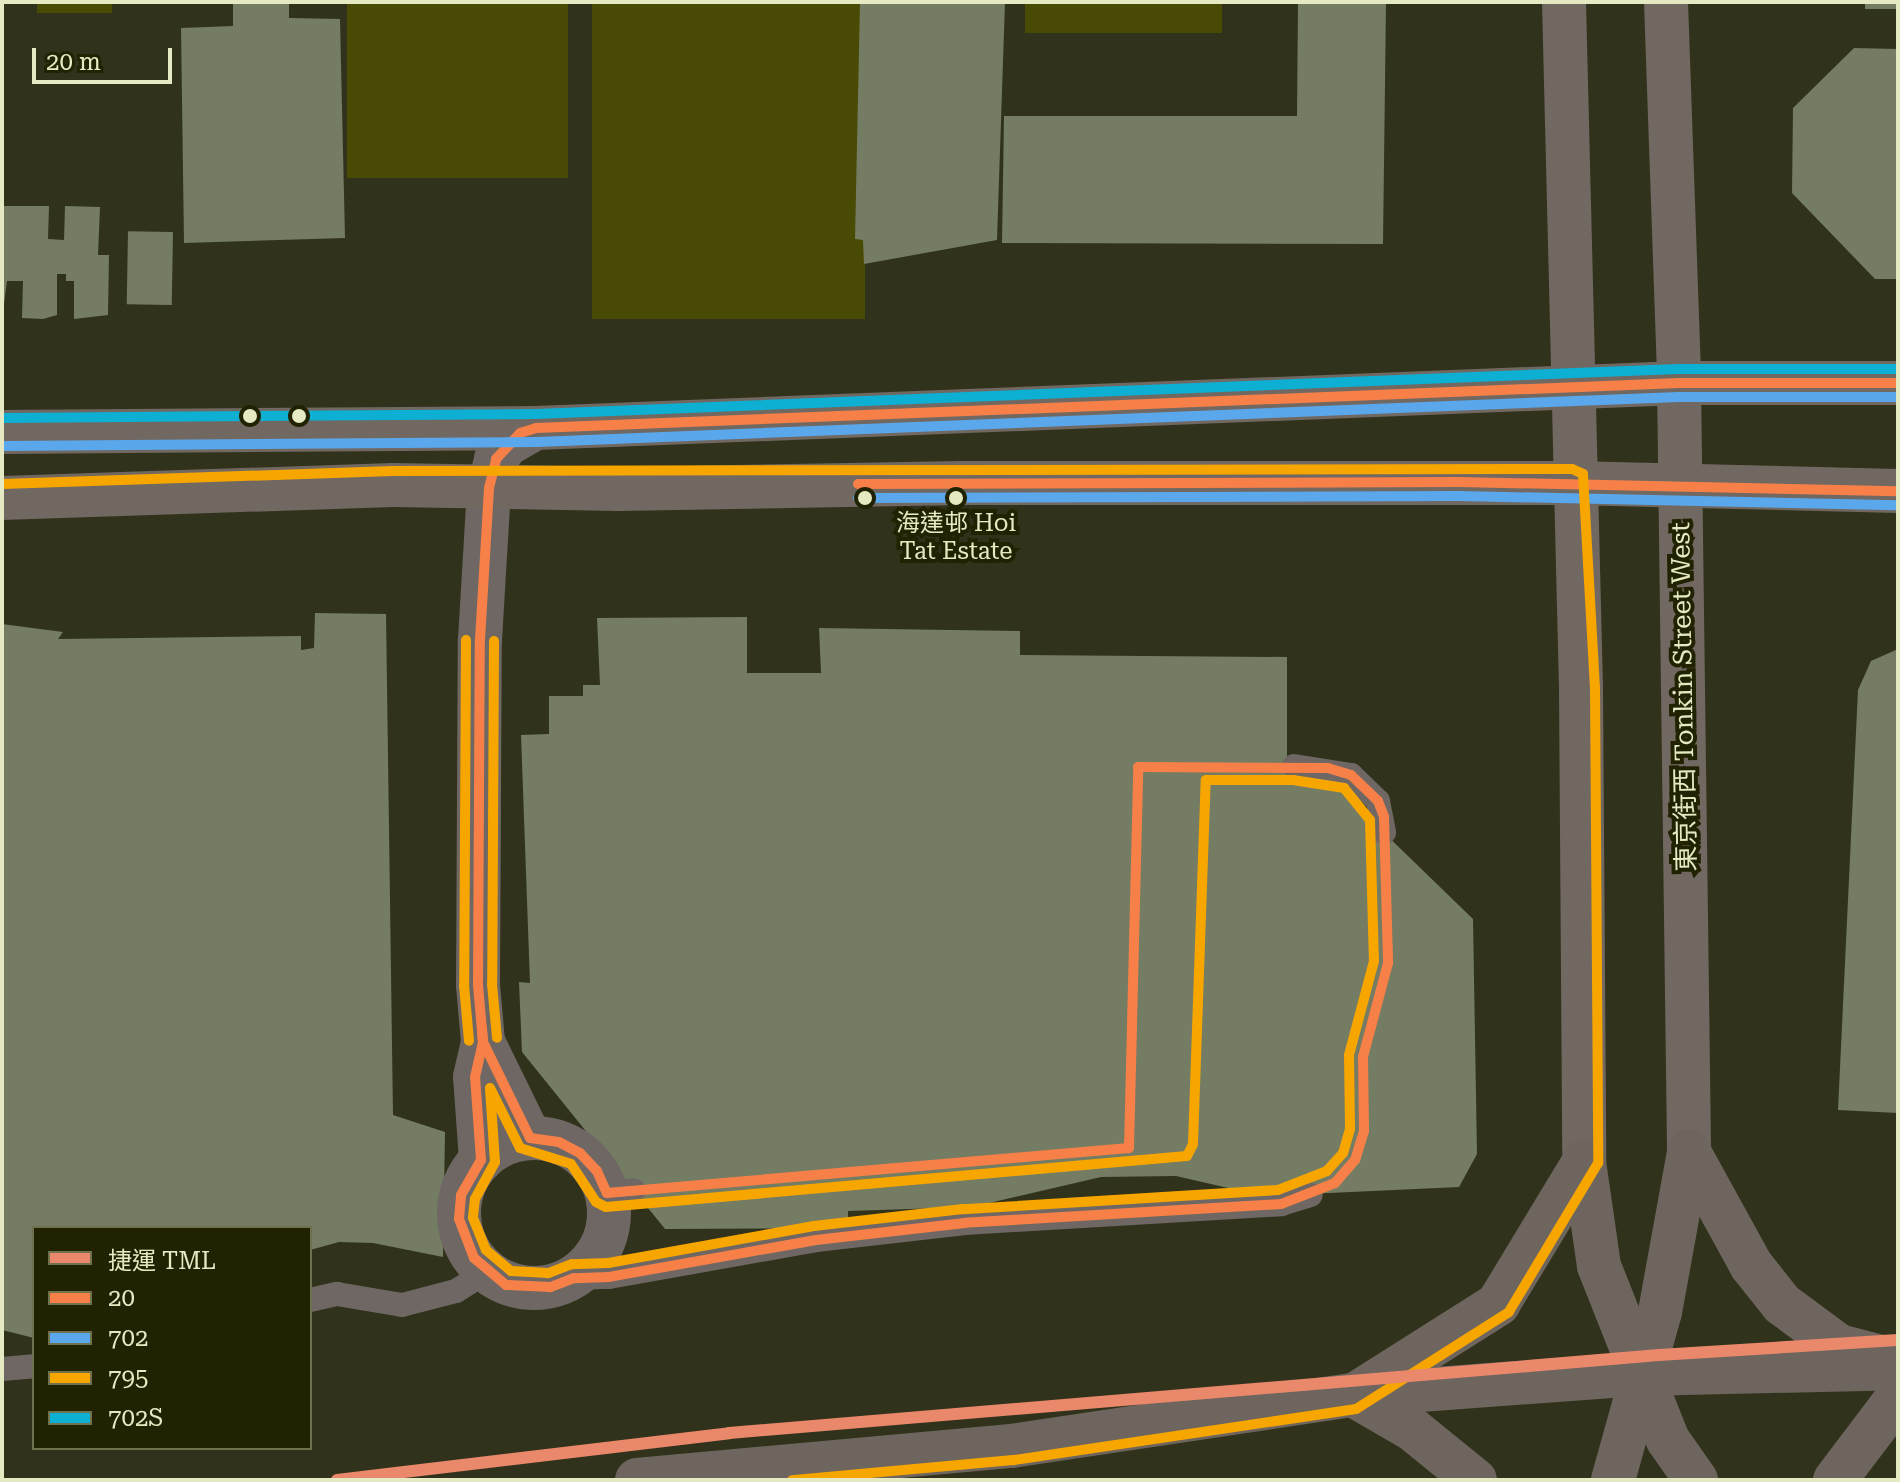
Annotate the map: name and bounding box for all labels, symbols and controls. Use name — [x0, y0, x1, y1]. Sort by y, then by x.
scale bar — [36, 32, 176, 82]
text: 20 m — [46, 48, 101, 76]
unlabelled marker — [242, 408, 258, 424]
unlabelled marker — [291, 408, 307, 424]
unlabelled marker — [857, 490, 873, 506]
marker: 海達邨 Hoi Tat Estate — [948, 490, 964, 506]
place label: 海達邨 Hoi Tat Estate — [896, 510, 1016, 566]
street label: 東京街西 Tonkin Street West — [1665, 522, 1703, 872]
legend — [32, 1226, 312, 1450]
text: 捷運 TML — [108, 1247, 216, 1275]
text: 20 — [108, 1284, 135, 1312]
text: 702 — [108, 1324, 148, 1352]
text: 795 — [108, 1364, 148, 1392]
text: 702S — [108, 1404, 163, 1432]

